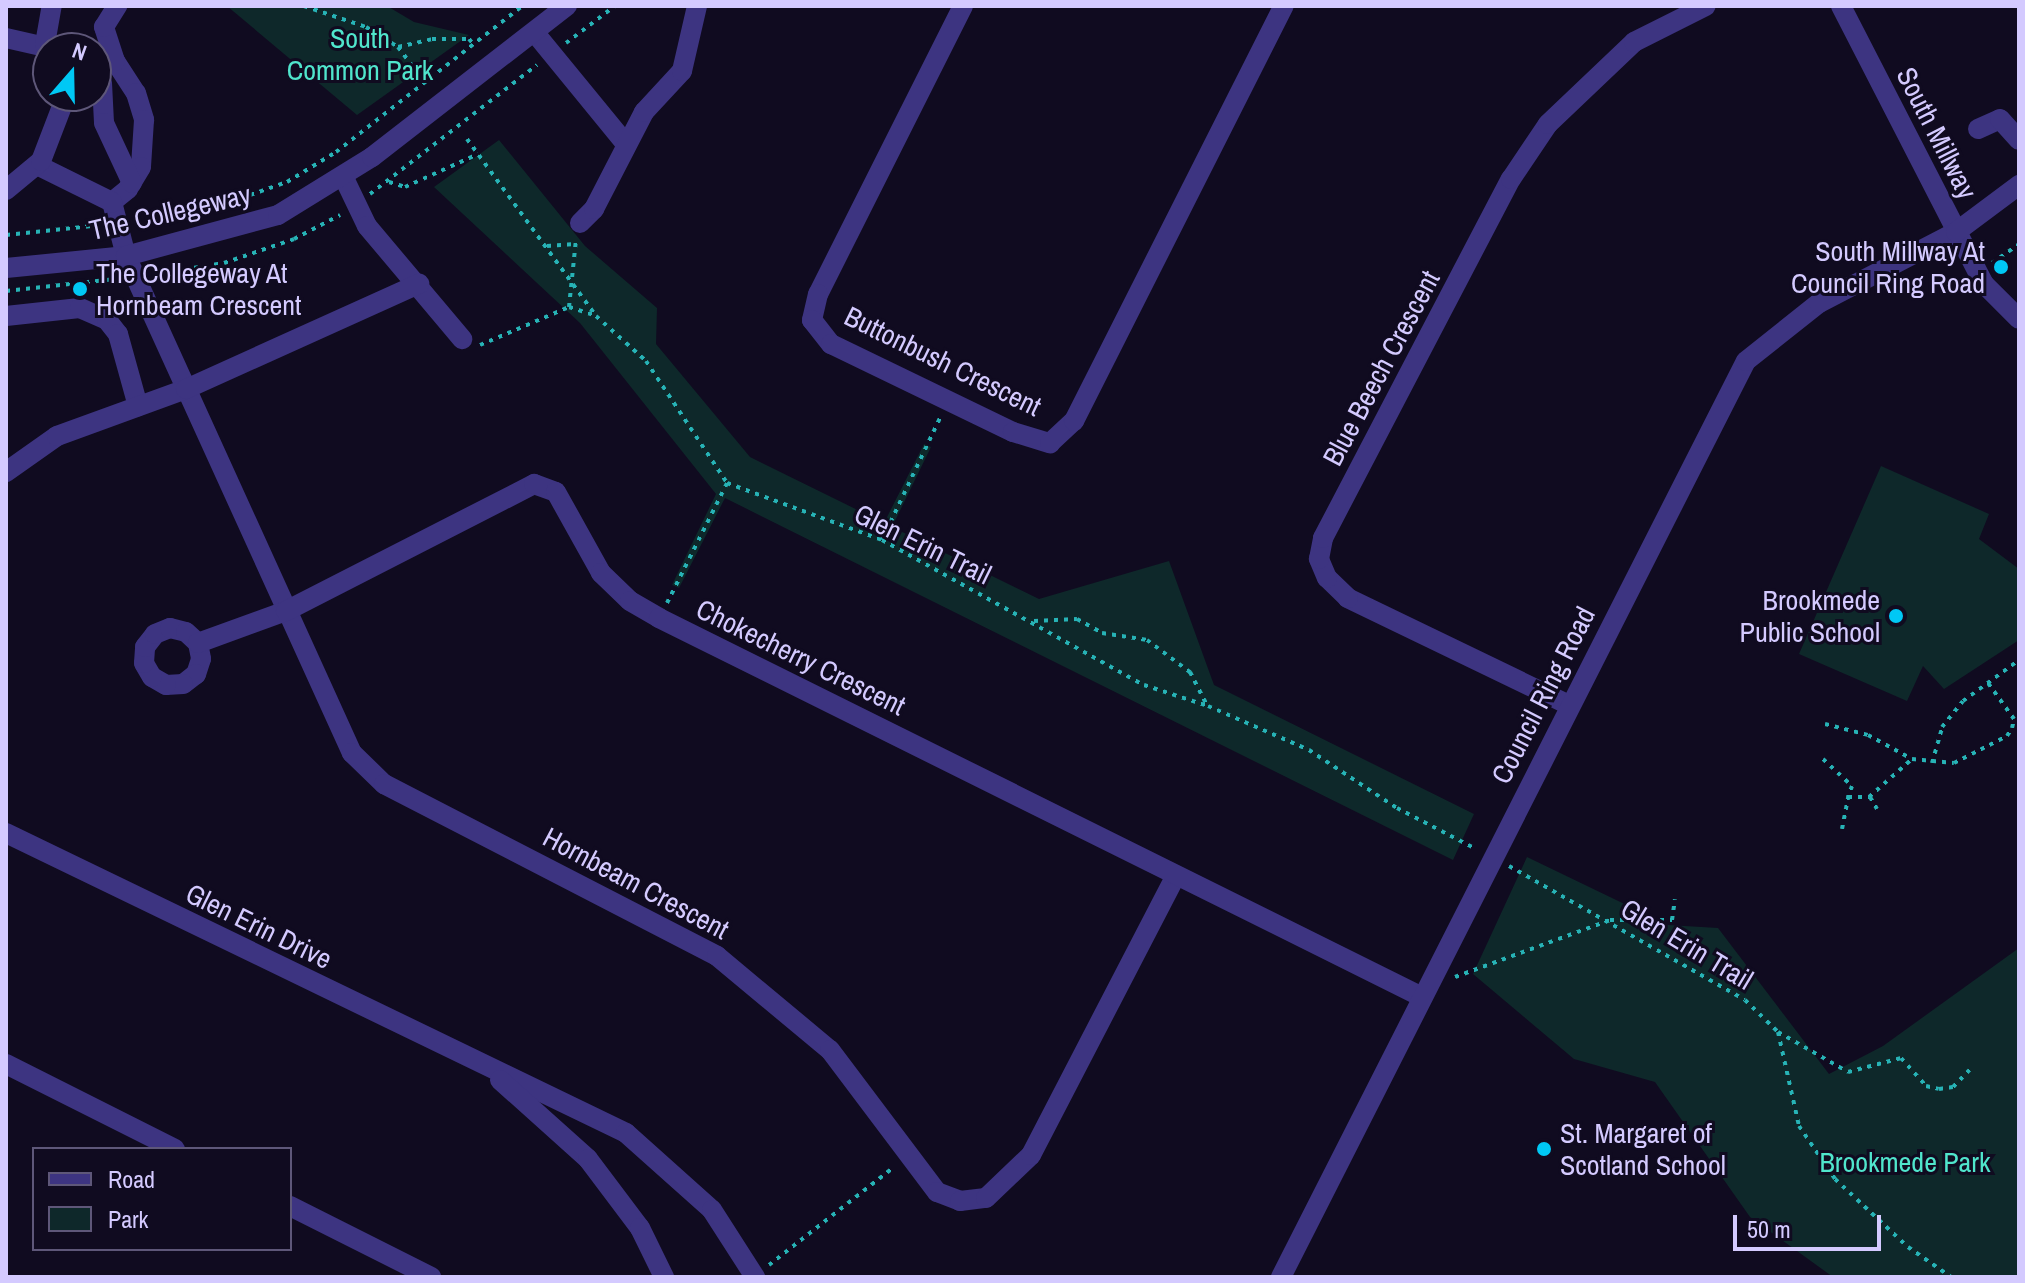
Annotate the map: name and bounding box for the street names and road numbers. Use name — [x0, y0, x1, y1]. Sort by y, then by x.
street label: South Millway — [1890, 62, 1984, 204]
street label: The Collegeway — [86, 177, 254, 247]
street label: Blue Beech Crescent — [1316, 265, 1446, 471]
street label: Buttonbush Crescent — [839, 299, 1047, 423]
street label: Glen Erin Trail — [849, 496, 997, 592]
street label: Chokecherry Crescent — [691, 592, 911, 722]
street label: Council Ring Road — [1484, 601, 1602, 789]
street label: Hornbeam Crescent — [537, 820, 735, 946]
street label: Glen Erin Drive — [181, 876, 337, 976]
street label: Glen Erin Trail — [1615, 891, 1759, 997]

